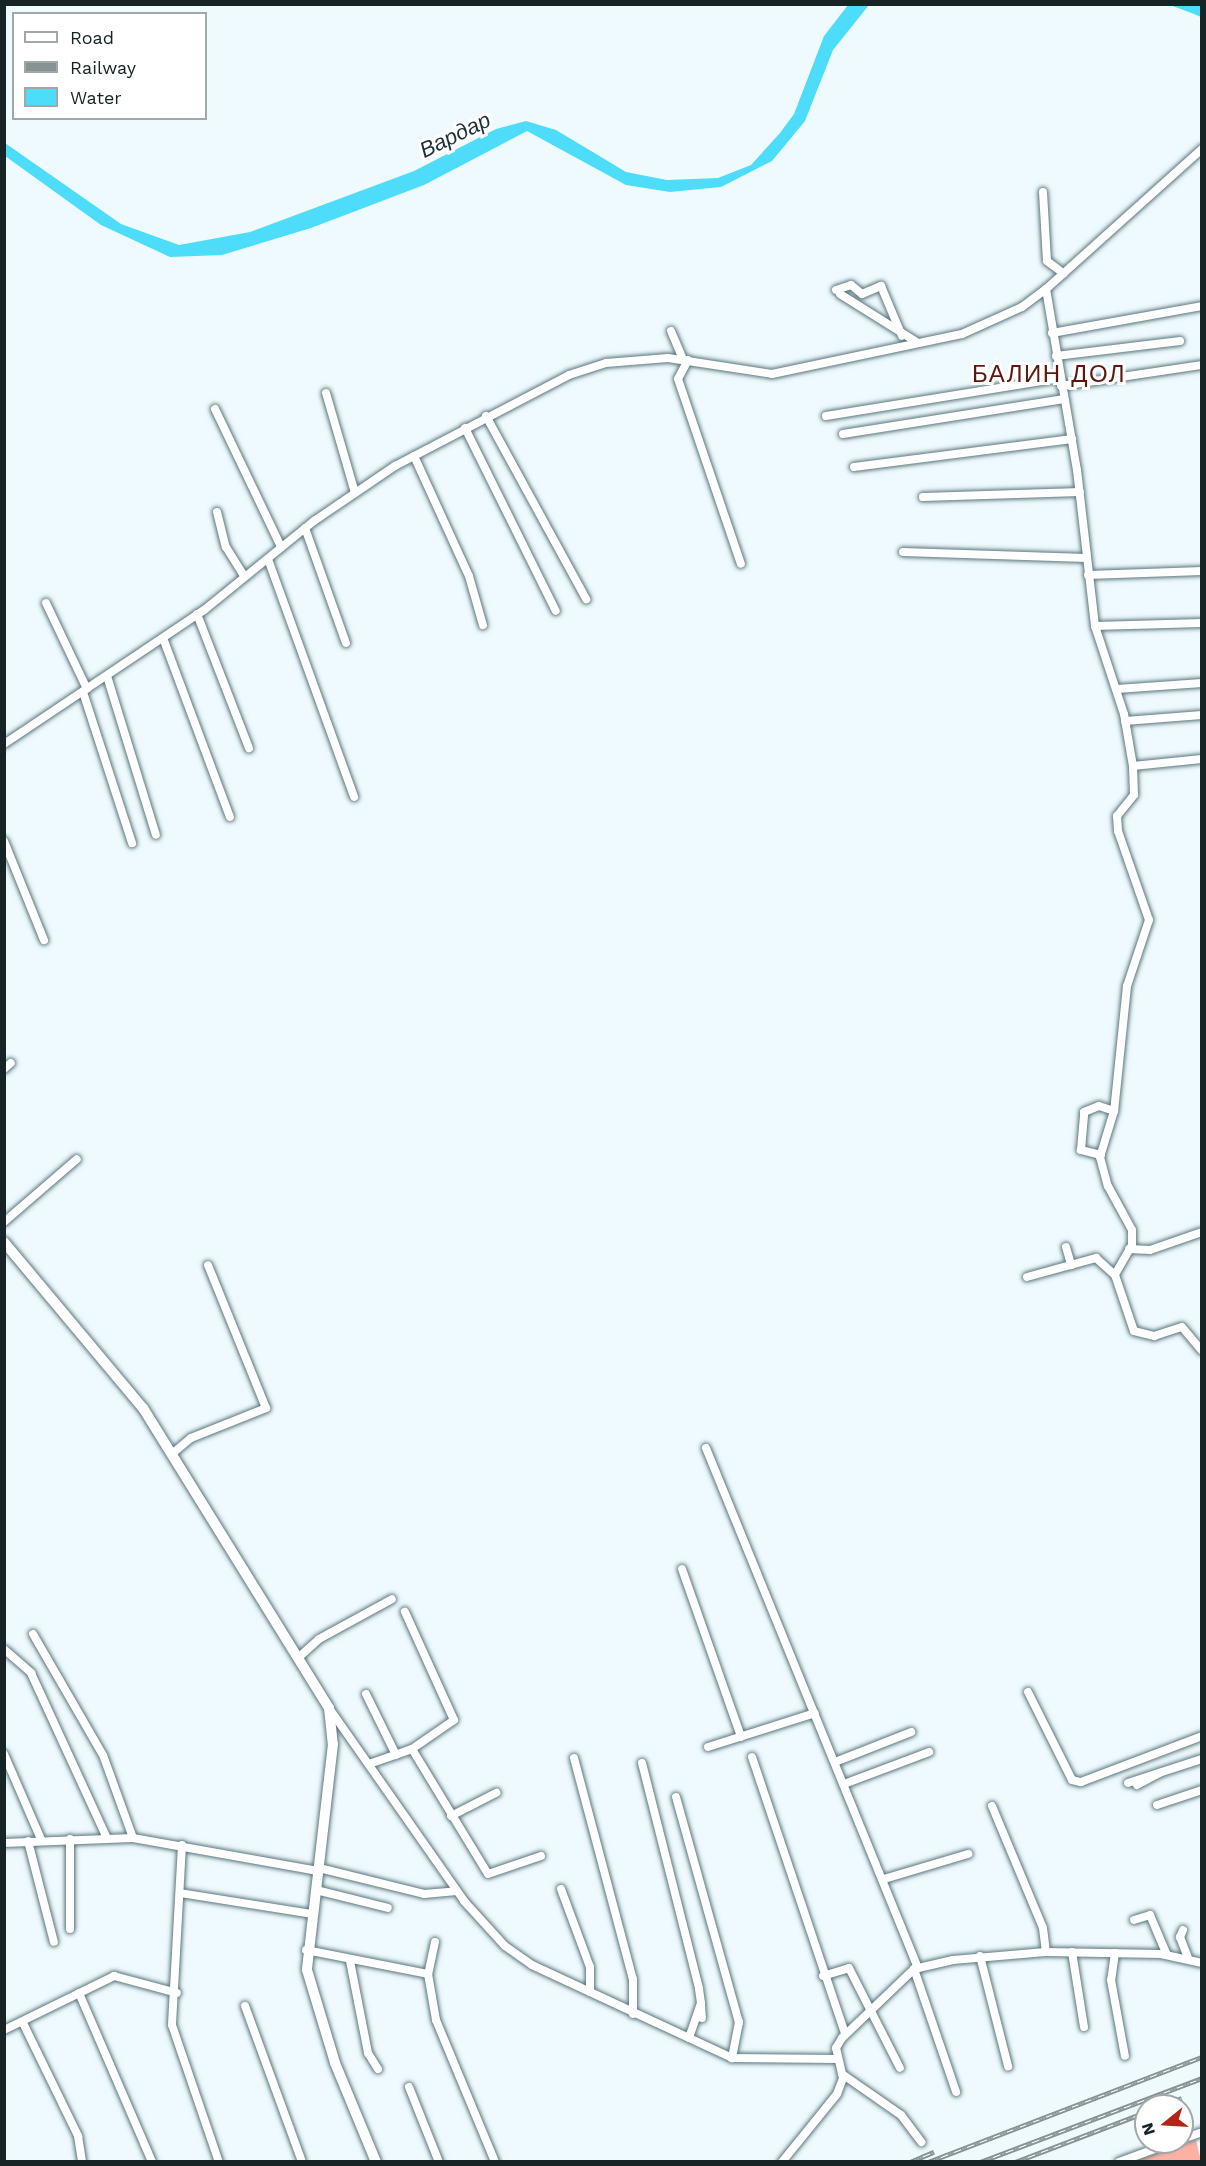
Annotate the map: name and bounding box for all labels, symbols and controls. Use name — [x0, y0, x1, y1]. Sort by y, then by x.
legend — [12, 12, 207, 120]
text: Road — [70, 27, 114, 48]
text: Railway — [70, 57, 136, 78]
text: Water — [70, 87, 122, 108]
water label: Вардар — [415, 107, 495, 163]
district label: БАЛИН ДОЛ — [972, 361, 1126, 389]
north arrow — [1134, 2094, 1194, 2154]
text: N — [1137, 2121, 1159, 2138]

